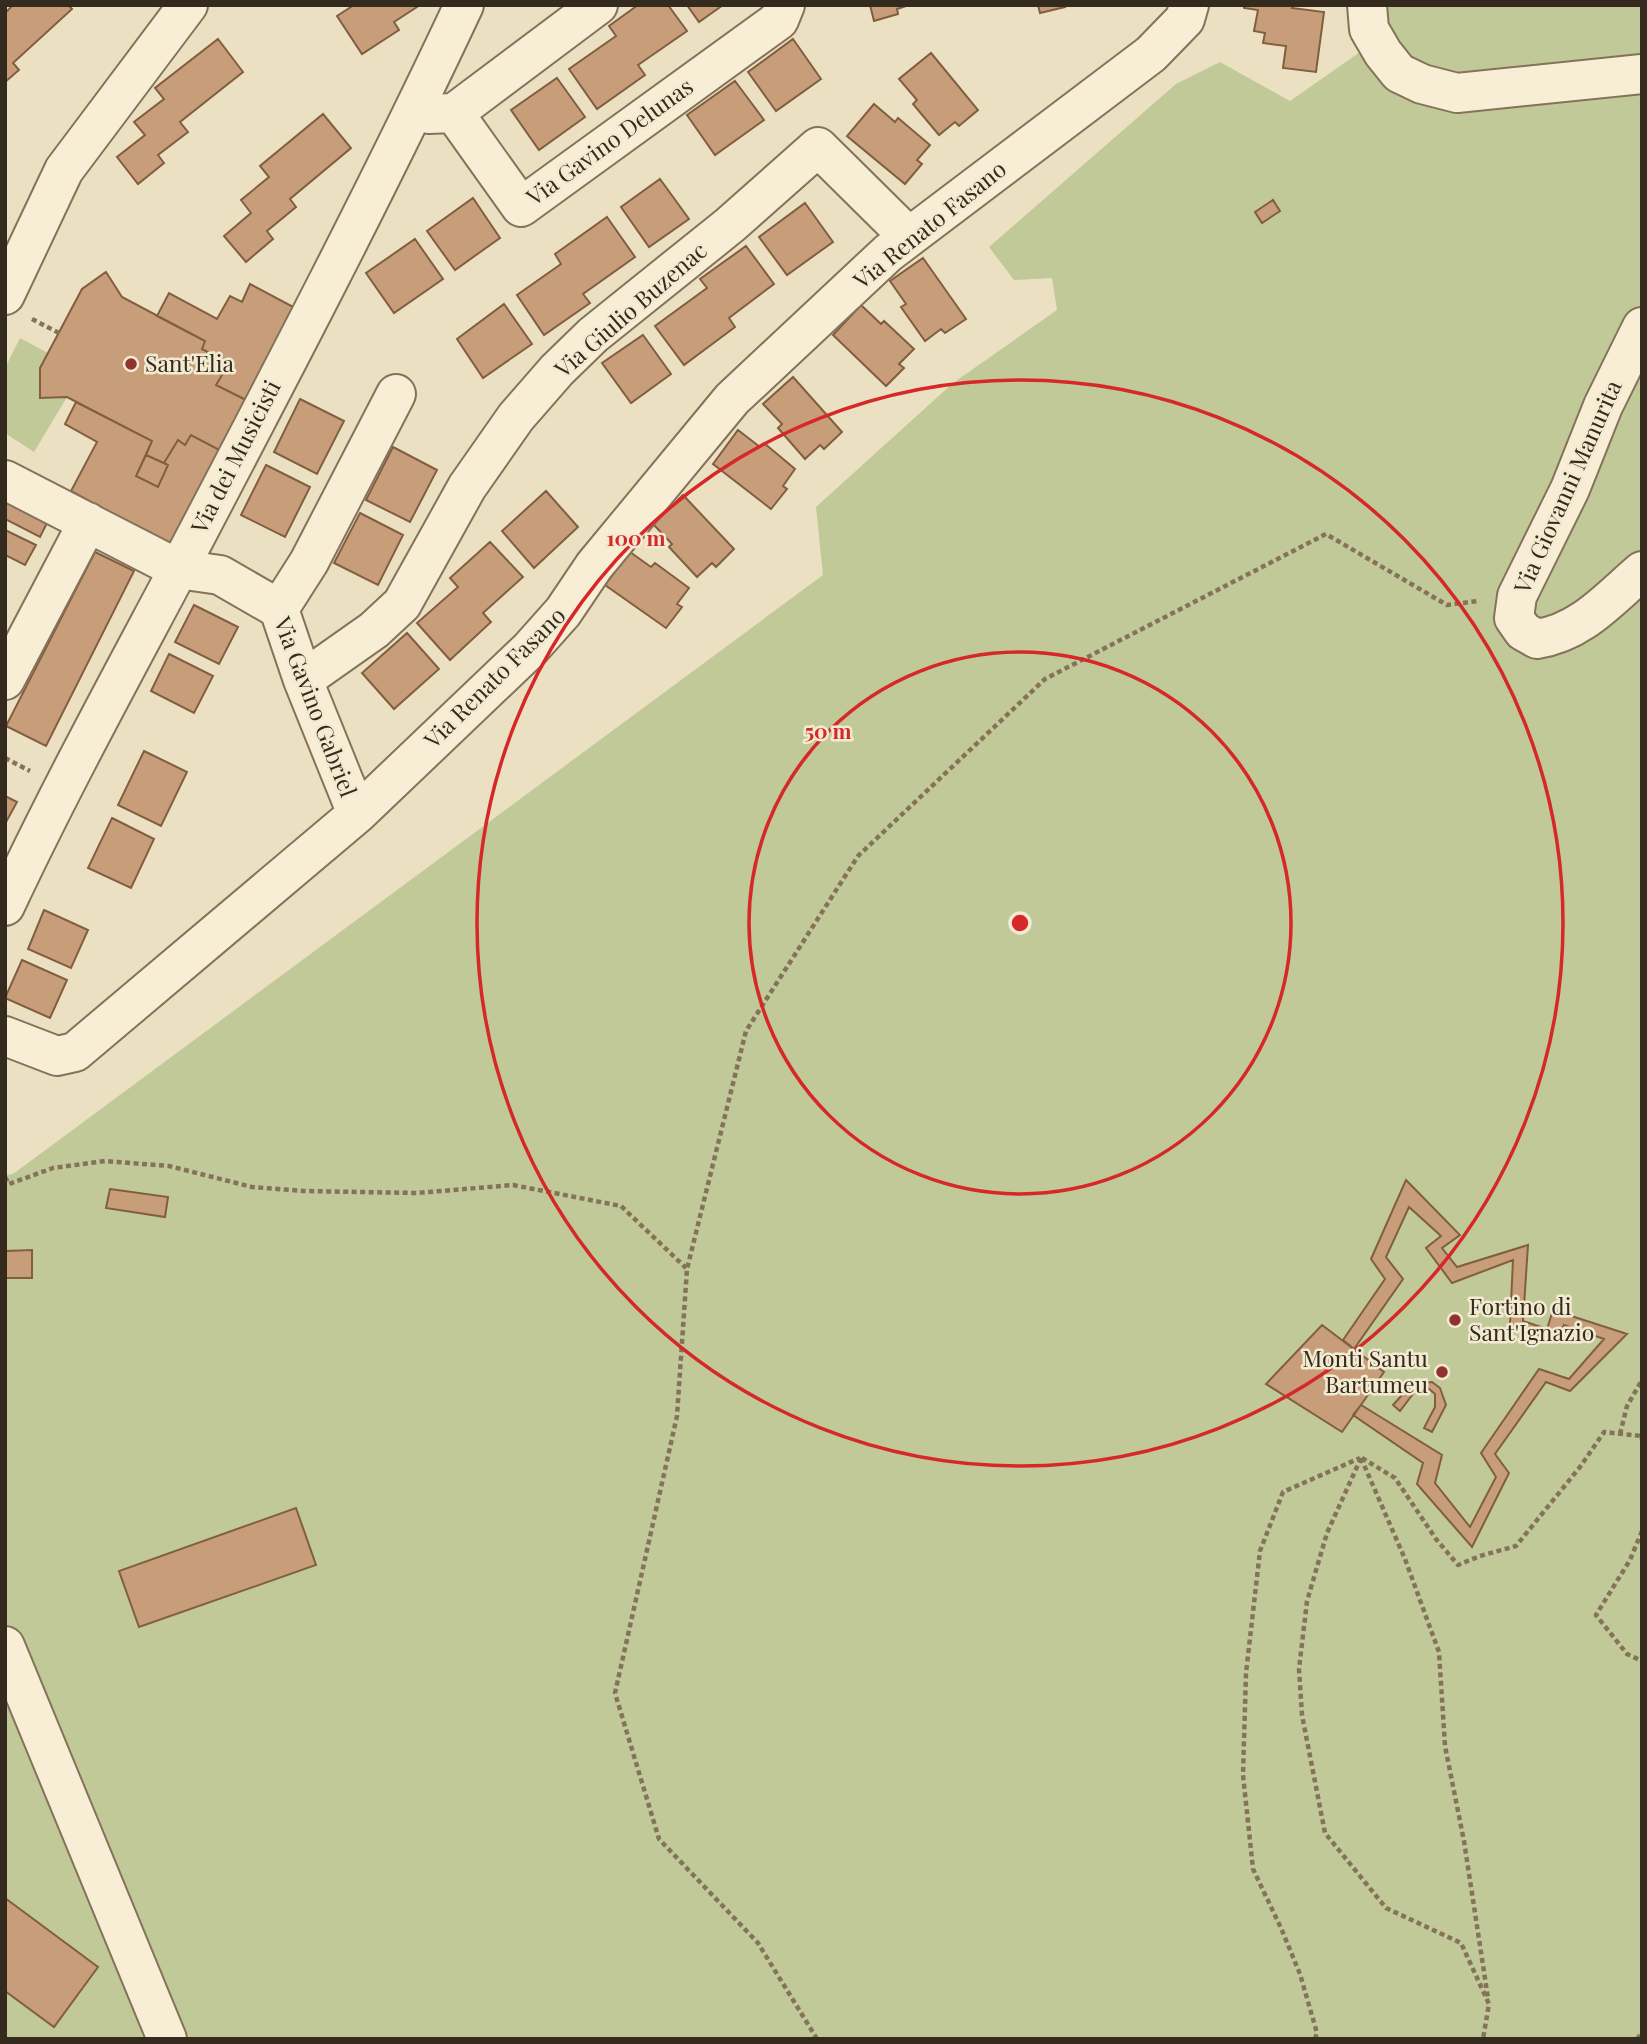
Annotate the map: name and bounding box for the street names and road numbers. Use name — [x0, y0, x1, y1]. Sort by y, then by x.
street label: Via Gavino Delunas — [519, 70, 699, 212]
street label: Via Renato Fasano — [845, 153, 1012, 296]
street label: Via Giulio Buzenac — [547, 234, 713, 384]
street label: Via dei Musicisti — [182, 374, 287, 539]
street label: Via Giovanni Manurita — [1505, 374, 1628, 599]
street label: Via Renato Fasano — [416, 600, 571, 755]
street label: Via Gavino Gabriel — [267, 611, 365, 801]

